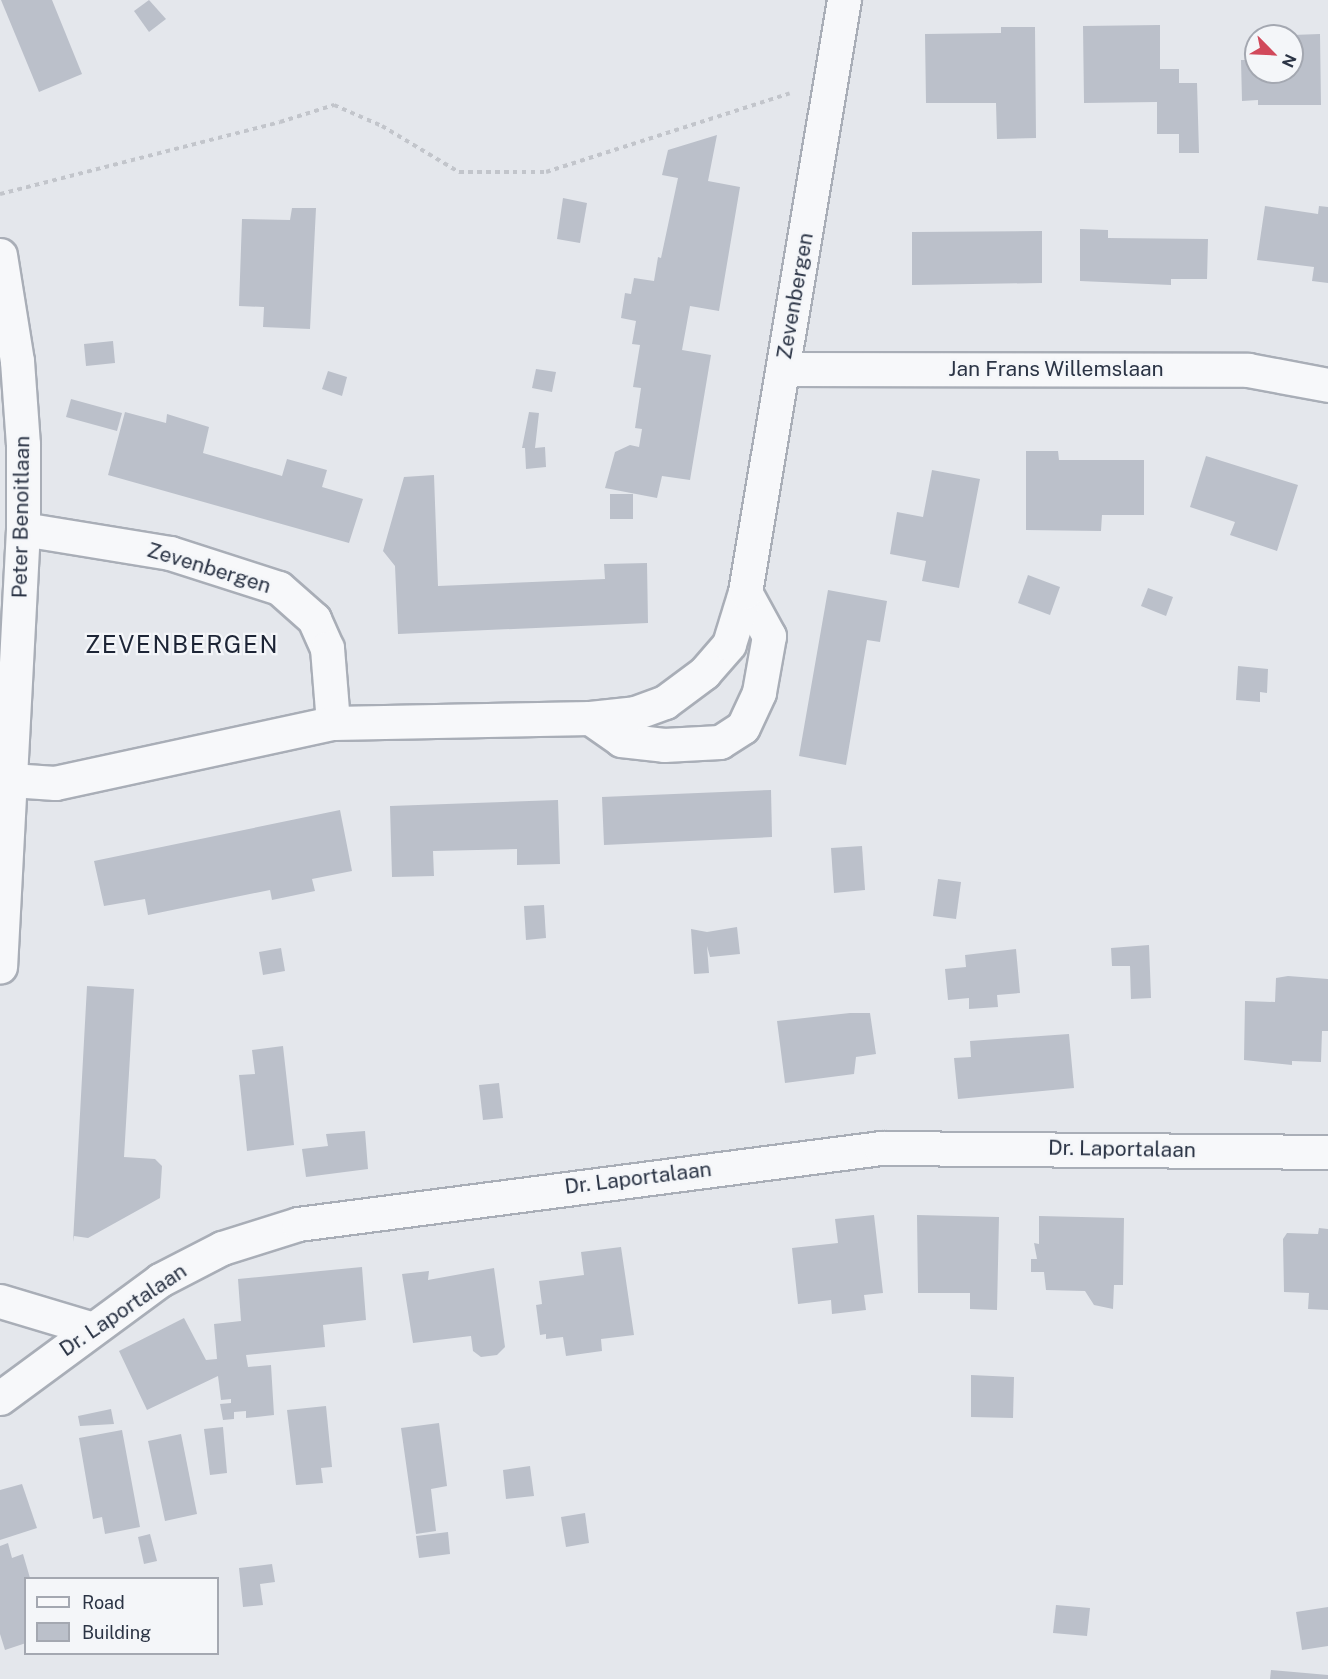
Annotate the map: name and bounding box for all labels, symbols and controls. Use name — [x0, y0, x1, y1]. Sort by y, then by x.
north arrow — [1244, 24, 1304, 84]
text: N — [1278, 51, 1300, 70]
street label: Zevenbergen — [771, 231, 819, 361]
street label: Jan Frans Willemslaan — [948, 356, 1164, 382]
street label: Peter Benoitlaan — [7, 435, 35, 599]
street label: Zevenbergen — [144, 537, 274, 599]
district label: ZEVENBERGEN — [85, 631, 279, 659]
street label: Dr. Laportalaan — [1048, 1135, 1196, 1163]
street label: Dr. Laportalaan — [563, 1156, 713, 1200]
street label: Dr. Laportalaan — [55, 1258, 191, 1362]
legend — [24, 1577, 219, 1655]
text: Road — [82, 1592, 125, 1613]
text: Building — [82, 1622, 151, 1643]

